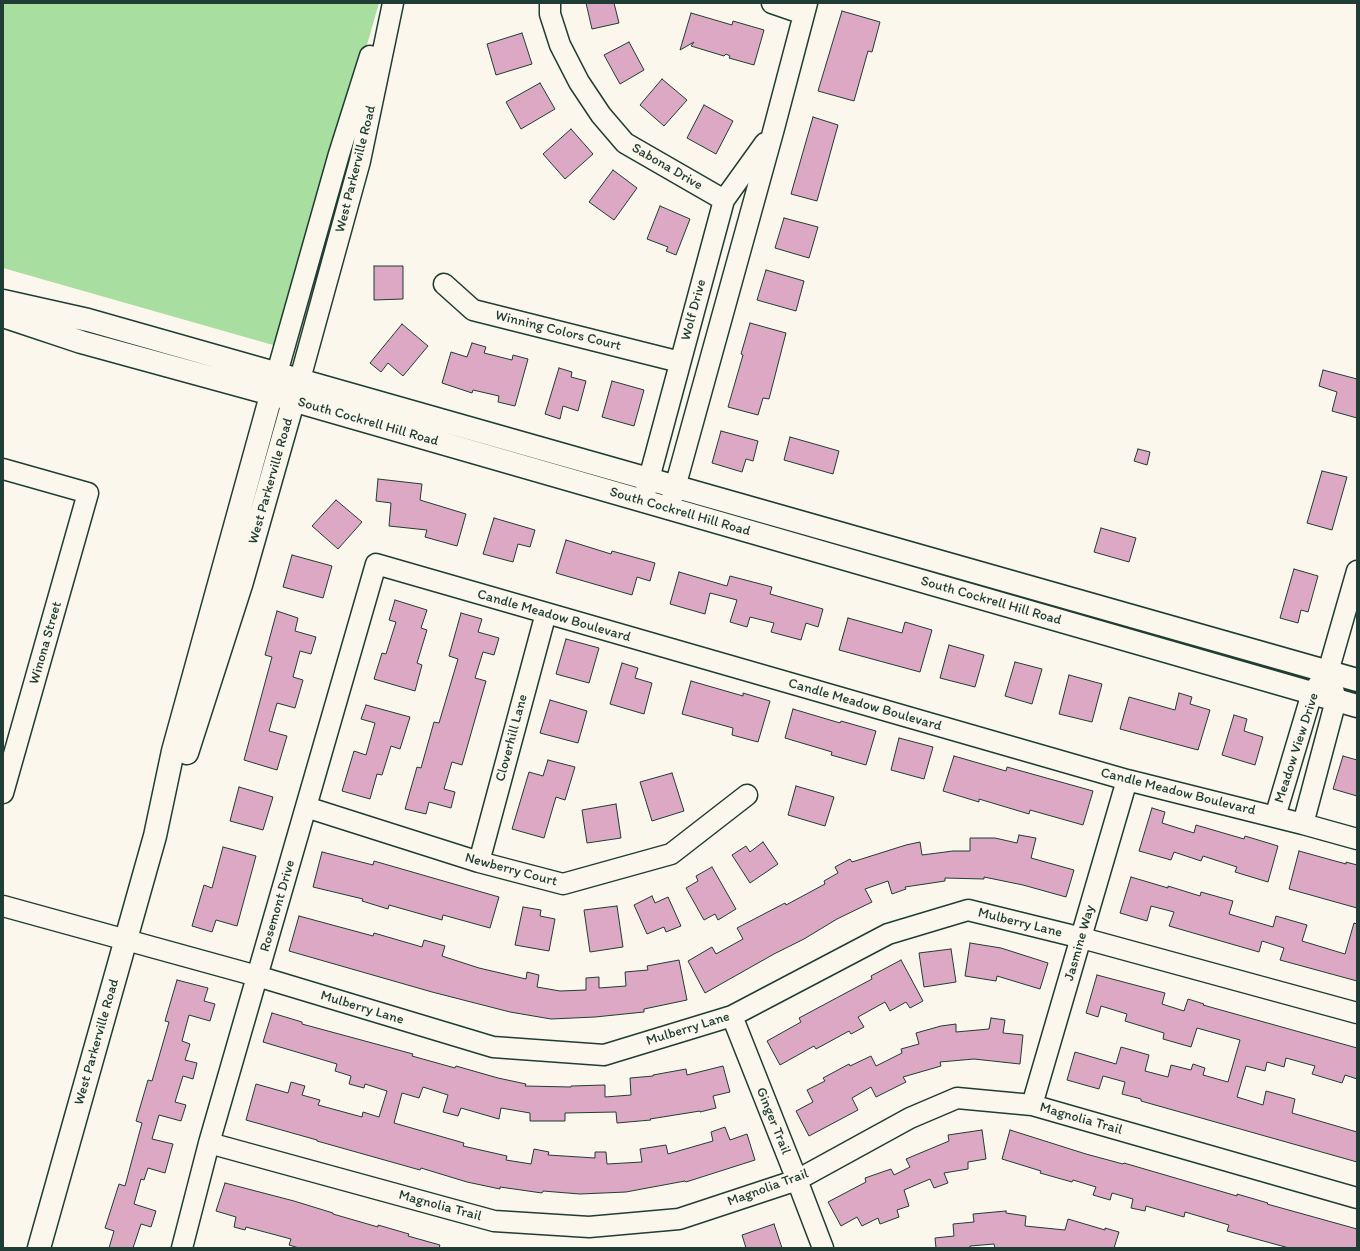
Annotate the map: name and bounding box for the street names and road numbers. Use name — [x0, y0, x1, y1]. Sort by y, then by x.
street label: West Parkerville Road — [332, 104, 380, 234]
street label: Sabona Drive — [629, 140, 705, 194]
street label: Wolf Drive — [678, 278, 710, 342]
street label: Winning Colors Court — [493, 307, 623, 355]
street label: South Cockrell Hill Road — [296, 394, 440, 450]
street label: West Parkerville Road — [245, 416, 297, 546]
street label: South Cockrell Hill Road — [608, 484, 752, 540]
street label: South Cockrell Hill Road — [919, 573, 1063, 629]
street label: Candle Meadow Boulevard — [475, 586, 633, 646]
street label: Winona Street — [26, 600, 66, 686]
street label: Candle Meadow Boulevard — [786, 675, 944, 735]
street label: Meadow View Drive — [1271, 691, 1323, 805]
street label: Cloverhill Lane — [492, 692, 532, 784]
street label: Candle Meadow Boulevard — [1099, 765, 1257, 819]
street label: Newberry Court — [463, 850, 559, 890]
street label: Rosemont Drive — [257, 858, 299, 954]
street label: Jasmine Way — [1061, 903, 1099, 983]
street label: Mulberry Lane — [976, 904, 1064, 942]
street label: West Parkerville Road — [71, 977, 123, 1107]
street label: Mulberry Lane — [318, 987, 406, 1029]
street label: Mulberry Lane — [644, 1008, 732, 1050]
street label: Ginger Trail — [752, 1085, 794, 1157]
street label: Magnolia Trail — [1038, 1099, 1124, 1139]
street label: Magnolia Trail — [725, 1166, 811, 1210]
street label: Magnolia Trail — [397, 1187, 483, 1225]

